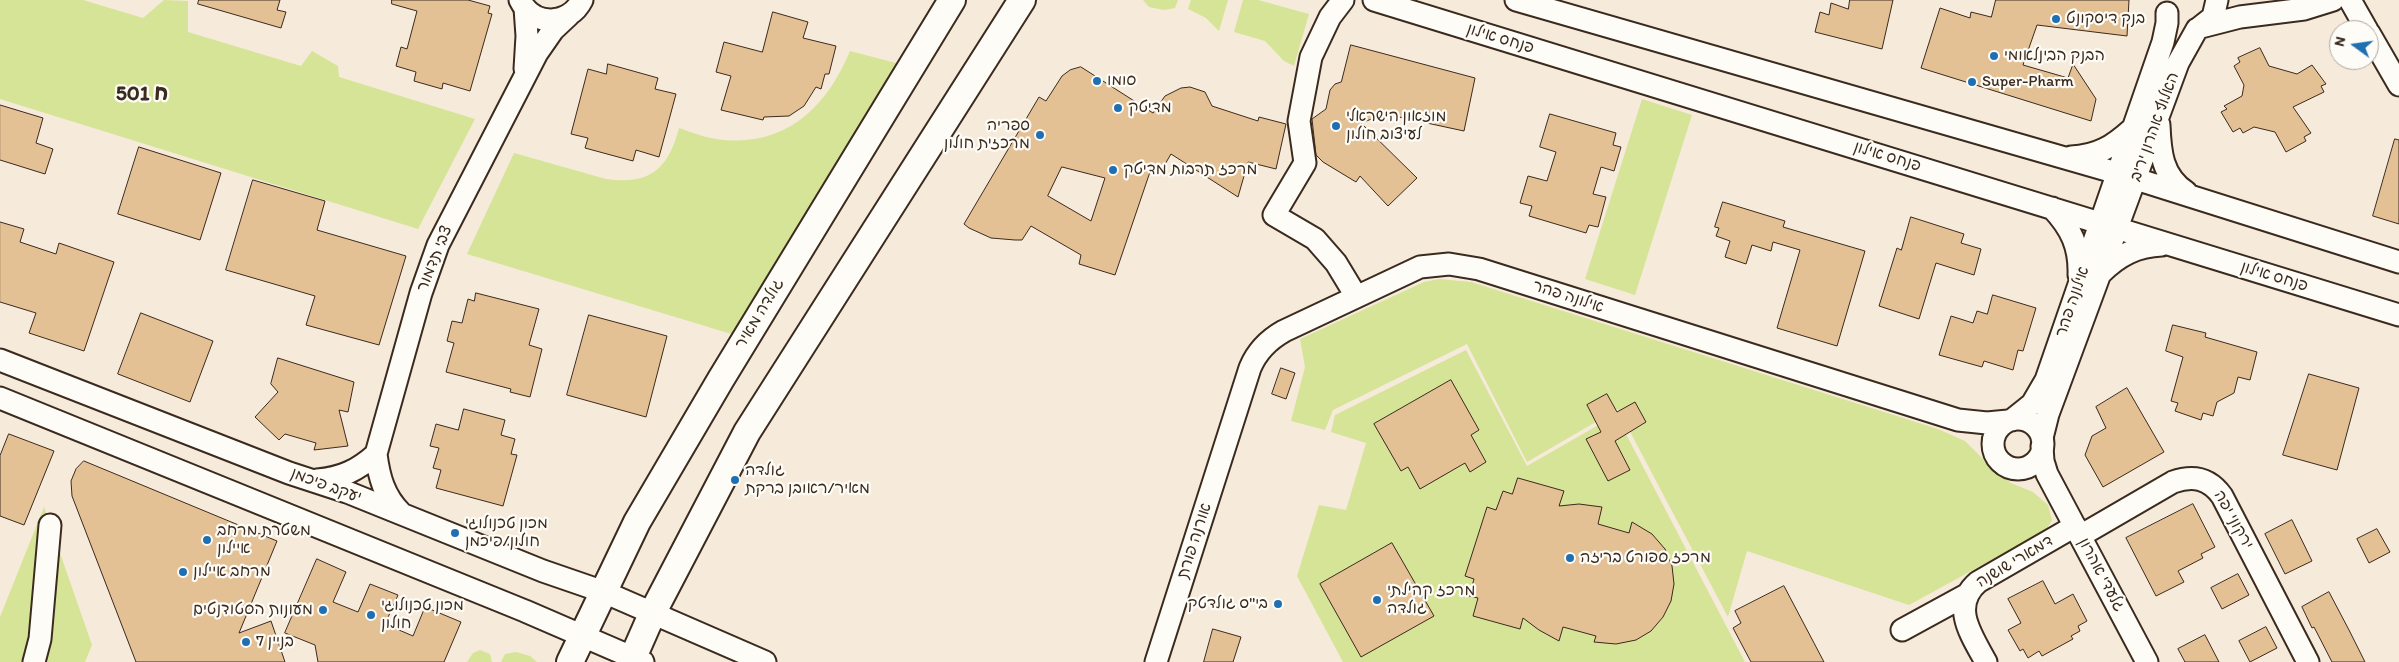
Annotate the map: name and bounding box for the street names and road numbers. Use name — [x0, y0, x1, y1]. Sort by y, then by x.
street label: פנחס אילון — [1464, 20, 1536, 58]
street label: האלוף אהרון יריב — [2126, 70, 2184, 184]
street label: פנחס אילון — [1851, 138, 1923, 176]
street label: צבי תדמור — [413, 223, 457, 295]
street label: פנחס אילון — [2238, 258, 2310, 296]
street label: אילונה פהר — [2052, 264, 2094, 340]
street label: גולדה מאיר — [731, 275, 789, 353]
street label: אילונה פהר — [1530, 276, 1606, 318]
street label: יעקב פיכמן — [288, 464, 364, 508]
street label: ירקוני יפה — [2209, 487, 2257, 553]
street label: אורנה פורת — [1174, 501, 1216, 581]
street label: דמארי שושנה — [1973, 532, 2057, 592]
street label: גלעדי אהרון — [2074, 535, 2128, 615]

